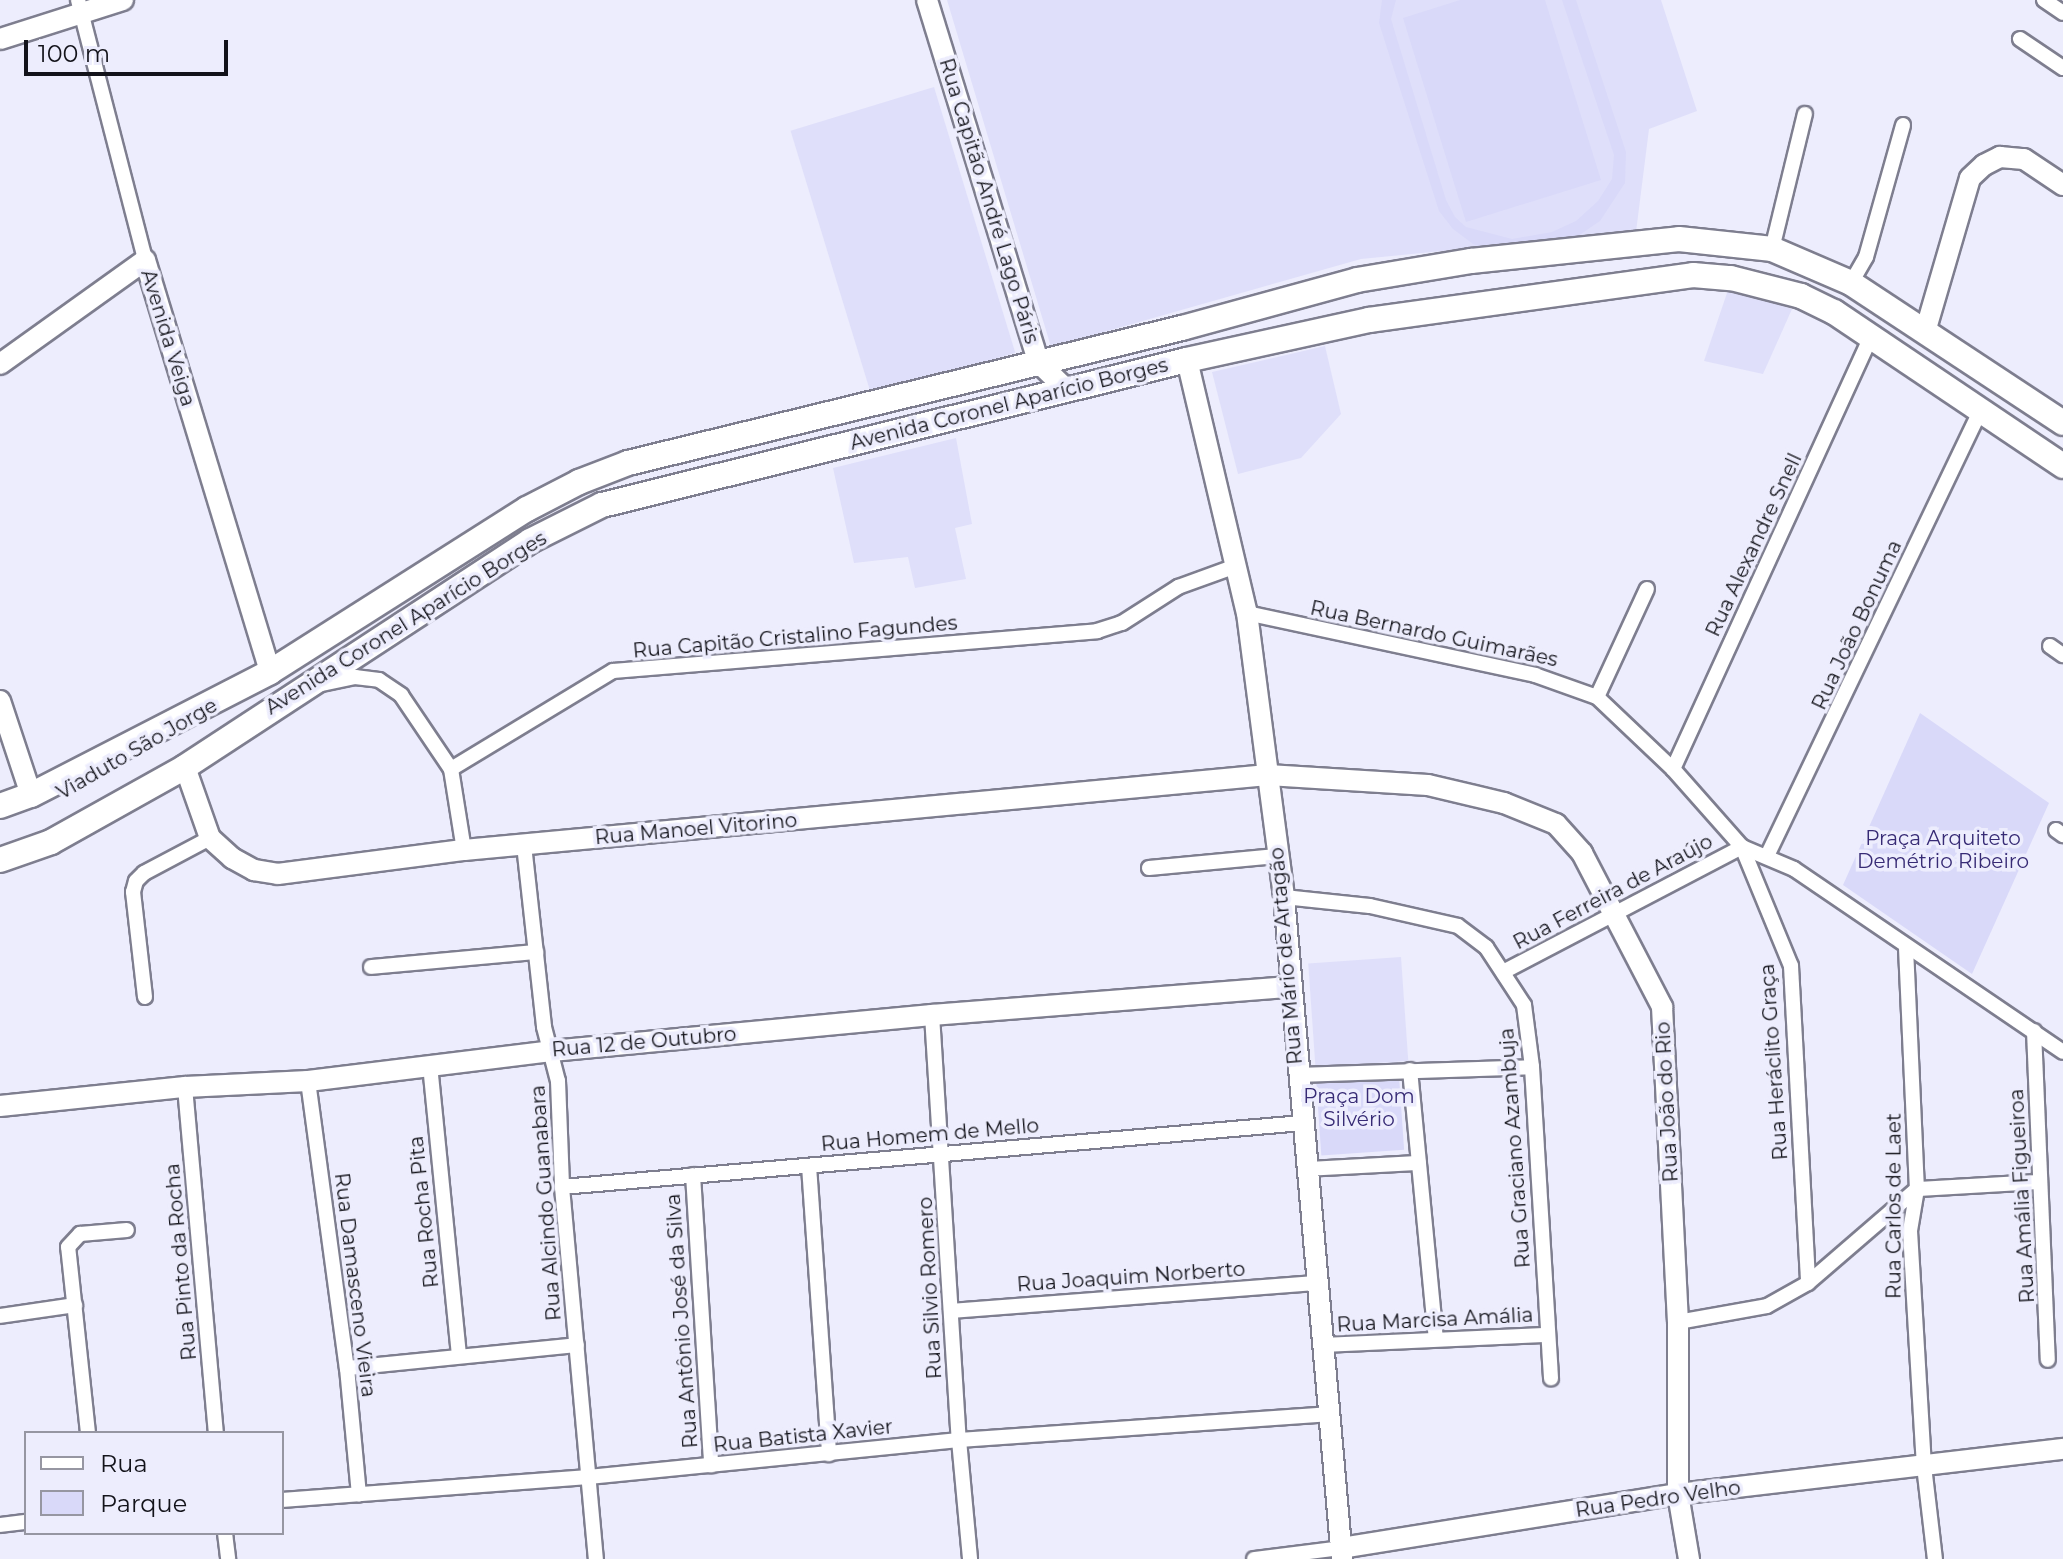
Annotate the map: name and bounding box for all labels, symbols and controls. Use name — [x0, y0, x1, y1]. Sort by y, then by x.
scale bar — [28, 24, 232, 74]
text: 100 m — [38, 39, 110, 68]
street label: Rua Capitão André Lago Páris — [934, 55, 1044, 347]
street label: Avenida Veiga — [136, 267, 200, 409]
street label: Avenida Coronel Aparício Borges — [848, 353, 1170, 455]
street label: Rua Alexandre Snell — [1701, 450, 1807, 640]
street label: Avenida Coronel Aparício Borges — [261, 526, 551, 720]
street label: Rua João Bonuma — [1807, 536, 1907, 714]
street label: Rua Bernardo Guimarães — [1308, 596, 1560, 672]
street label: Rua Capitão Cristalino Fagundes — [632, 611, 958, 663]
street label: Viaduto São Jorge — [52, 693, 222, 805]
street label: Rua Manoel Vitorino — [594, 808, 798, 850]
park label: Praça Arquiteto Demétrio Ribeiro — [1857, 827, 2029, 874]
street label: Rua Ferreira de Araújo — [1509, 829, 1717, 955]
street label: Rua Mário de Artagão — [1265, 846, 1307, 1066]
street label: Rua Heráclito Graça — [1755, 963, 1793, 1161]
street label: Rua João do Rio — [1651, 1021, 1683, 1183]
street label: Rua 12 de Outubro — [551, 1022, 737, 1062]
street label: Rua Graciano Azambuja — [1495, 1027, 1535, 1269]
street label: Rua Alcindo Guanabara — [526, 1084, 566, 1322]
park label: Praça Dom Silvério — [1303, 1085, 1415, 1132]
street label: Rua Amália Figueiroa — [2004, 1088, 2040, 1304]
street label: Rua Carlos de Laet — [1882, 1113, 1906, 1299]
street label: Rua Homem de Mello — [820, 1114, 1040, 1156]
street label: Rua Rocha Pita — [404, 1135, 444, 1289]
street label: Rua Pinto da Rocha — [160, 1162, 202, 1362]
street label: Rua Damasceno Vieira — [329, 1171, 381, 1399]
street label: Rua Antônio José da Silva — [661, 1193, 703, 1449]
street label: Rua Silvio Romero — [913, 1196, 947, 1380]
street label: Rua Joaquim Norberto — [1016, 1257, 1246, 1297]
street label: Rua Marcisa Amália — [1336, 1303, 1534, 1337]
street label: Rua Batista Xavier — [712, 1415, 894, 1457]
legend — [24, 1431, 284, 1535]
text: Rua — [100, 1449, 148, 1478]
street label: Rua Pedro Velho — [1574, 1476, 1742, 1522]
text: Parque — [100, 1489, 187, 1518]

